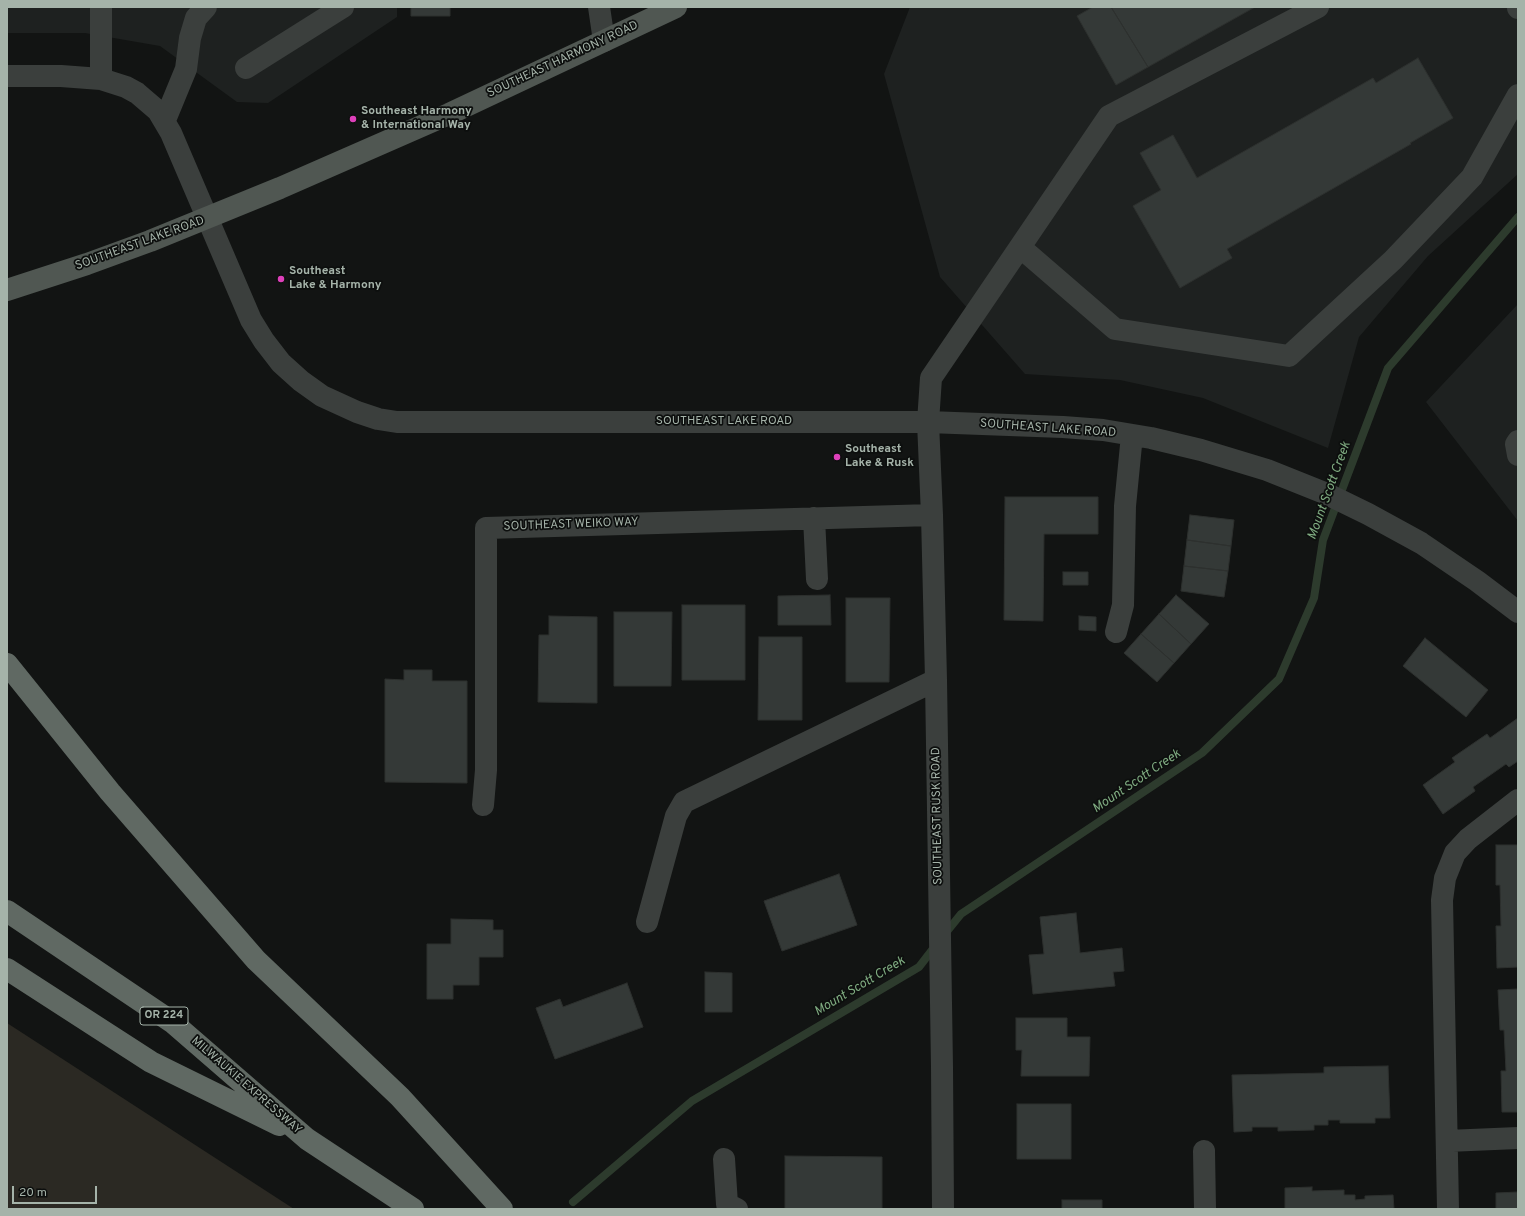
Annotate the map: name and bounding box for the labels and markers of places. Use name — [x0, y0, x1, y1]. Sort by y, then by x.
place label: Southeast Harmony & International Way — [361, 105, 472, 133]
marker: Southeast Harmony & International Way — [348, 114, 358, 124]
place label: Southeast Lake & Harmony — [289, 265, 381, 293]
marker: Southeast Lake & Harmony — [276, 274, 286, 284]
place label: Southeast Lake & Rusk — [845, 443, 914, 471]
marker: Southeast Lake & Rusk — [832, 452, 842, 462]

